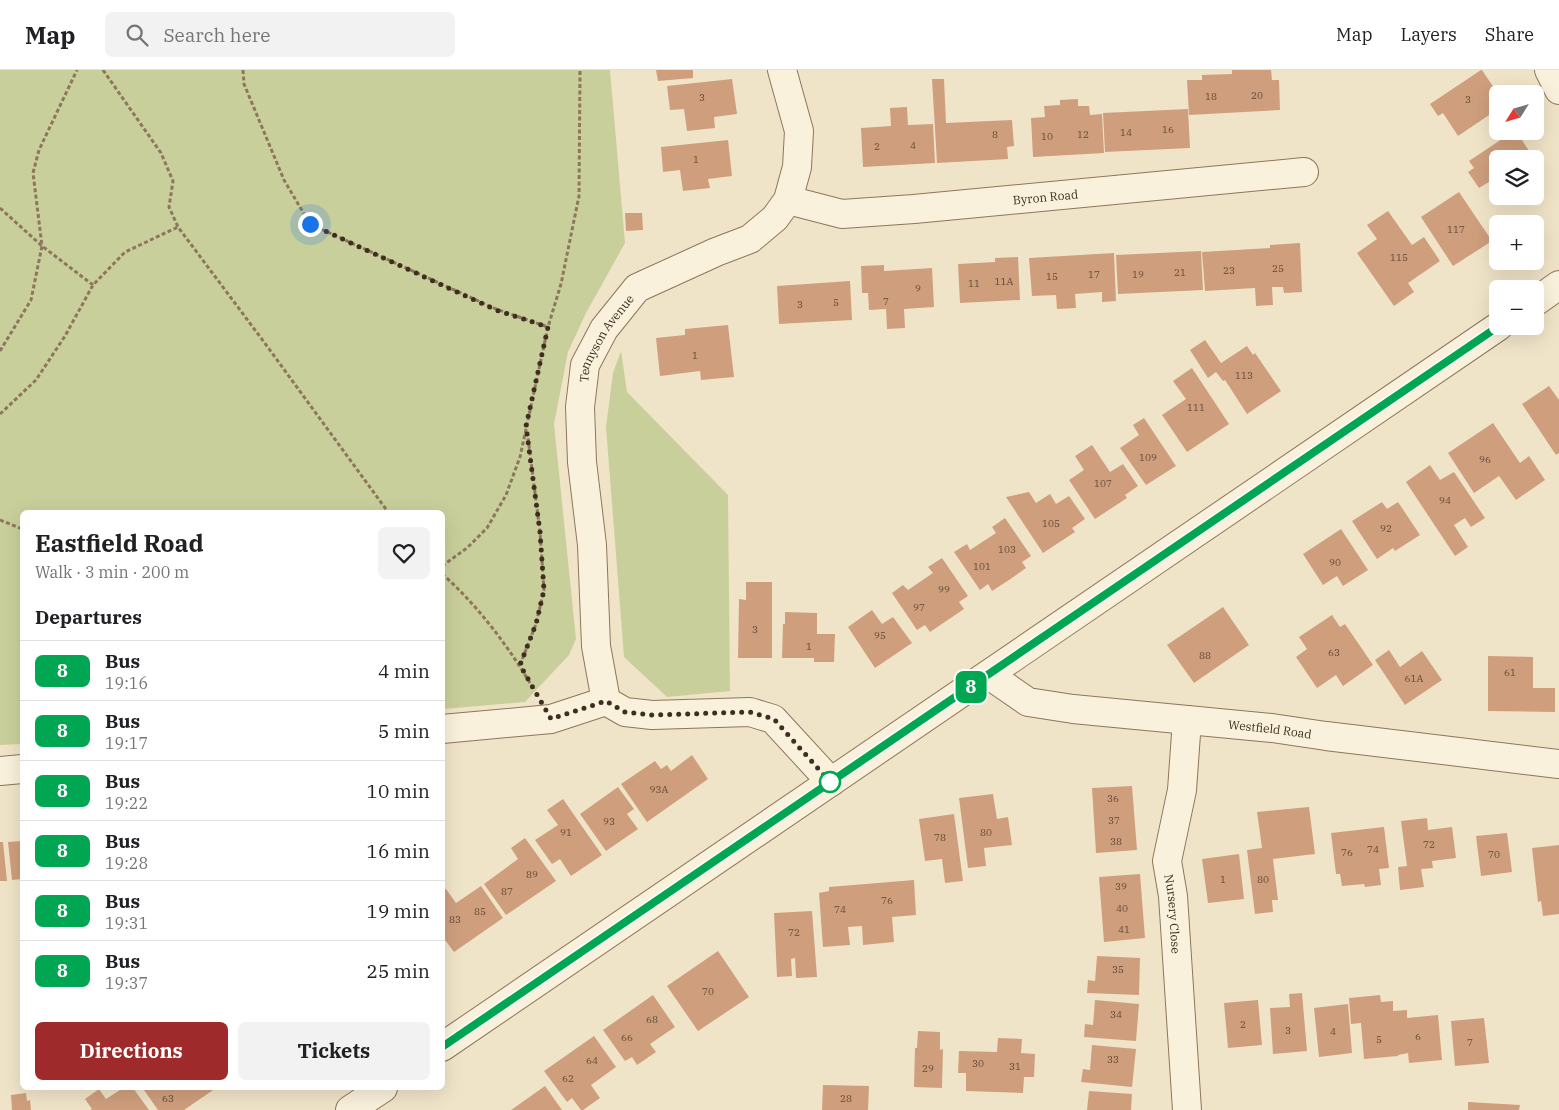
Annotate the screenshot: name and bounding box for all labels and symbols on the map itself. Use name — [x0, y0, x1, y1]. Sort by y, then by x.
north arrow — [1489, 85, 1544, 140]
house number: 20 — [1251, 89, 1263, 102]
house number: 18 — [1205, 90, 1217, 103]
house number: 3 — [699, 91, 705, 104]
house number: 3 — [1465, 93, 1471, 106]
house number: 16 — [1162, 123, 1174, 136]
house number: 14 — [1120, 126, 1132, 139]
house number: 8 — [992, 128, 998, 141]
house number: 12 — [1077, 128, 1089, 141]
house number: 10 — [1041, 130, 1053, 143]
house number: 4 — [910, 139, 916, 152]
house number: 2 — [874, 140, 880, 153]
house number: 1 — [693, 153, 699, 166]
street label: Byron Road — [1012, 186, 1079, 207]
your location — [298, 212, 323, 237]
house number: 117 — [1447, 223, 1465, 236]
house number: 115 — [1390, 251, 1408, 264]
house number: 25 — [1272, 262, 1284, 275]
house number: 23 — [1223, 264, 1235, 277]
house number: 21 — [1174, 266, 1186, 279]
house number: 17 — [1088, 268, 1100, 281]
house number: 19 — [1132, 268, 1144, 281]
house number: 15 — [1046, 270, 1058, 283]
house number: 11A — [995, 275, 1014, 288]
house number: 11 — [968, 277, 980, 290]
house number: 9 — [915, 282, 921, 295]
street label: Tennyson Avenue — [576, 291, 637, 383]
house number: 7 — [883, 295, 889, 308]
house number: 5 — [833, 296, 839, 309]
house number: 3 — [797, 298, 803, 311]
house number: 1 — [692, 349, 698, 362]
house number: 113 — [1235, 369, 1253, 382]
house number: 111 — [1187, 401, 1205, 414]
house number: 109 — [1139, 451, 1157, 464]
house number: 96 — [1479, 453, 1491, 466]
house number: 107 — [1094, 477, 1112, 490]
house number: 94 — [1439, 494, 1451, 507]
house number: 105 — [1042, 517, 1060, 530]
house number: 92 — [1380, 522, 1392, 535]
house number: 103 — [998, 543, 1016, 556]
house number: 90 — [1329, 556, 1341, 569]
house number: 101 — [973, 560, 991, 573]
house number: 99 — [938, 583, 950, 596]
house number: 97 — [913, 601, 925, 614]
house number: 3 — [752, 623, 758, 636]
house number: 95 — [874, 629, 886, 642]
house number: 1 — [806, 640, 812, 653]
house number: 63 — [1328, 646, 1340, 659]
house number: 88 — [1199, 649, 1211, 662]
house number: 61 — [1504, 666, 1516, 679]
line badge: 8 — [955, 671, 987, 703]
house number: 61A — [1405, 672, 1424, 685]
street label: Westfield Road — [1228, 716, 1313, 741]
unlabelled marker — [819, 771, 841, 793]
house number: 93A — [650, 783, 669, 796]
house number: 36 — [1107, 792, 1119, 805]
house number: 37 — [1108, 814, 1120, 827]
house number: 93 — [603, 815, 615, 828]
house number: 91 — [560, 826, 572, 839]
house number: 80 — [980, 826, 992, 839]
house number: 78 — [934, 831, 946, 844]
house number: 38 — [1110, 835, 1122, 848]
house number: 72 — [1423, 838, 1435, 851]
house number: 74 — [1367, 843, 1379, 856]
house number: 76 — [1341, 846, 1353, 859]
house number: 70 — [1488, 848, 1500, 861]
house number: 89 — [526, 868, 538, 881]
street label: Nursery Close — [1162, 873, 1184, 954]
house number: 1 — [1220, 873, 1226, 886]
house number: 80 — [1257, 873, 1269, 886]
house number: 39 — [1115, 880, 1127, 893]
house number: 87 — [501, 885, 513, 898]
house number: 76 — [881, 894, 893, 907]
house number: 40 — [1116, 902, 1128, 915]
house number: 74 — [834, 903, 846, 916]
house number: 85 — [474, 905, 486, 918]
house number: 83 — [449, 913, 461, 926]
house number: 41 — [1118, 923, 1130, 936]
house number: 72 — [788, 926, 800, 939]
house number: 35 — [1112, 963, 1124, 976]
house number: 70 — [702, 985, 714, 998]
house number: 34 — [1110, 1008, 1122, 1021]
house number: 68 — [646, 1013, 658, 1026]
house number: 2 — [1240, 1018, 1246, 1031]
house number: 3 — [1285, 1024, 1291, 1037]
house number: 4 — [1330, 1025, 1336, 1038]
house number: 6 — [1415, 1030, 1421, 1043]
house number: 66 — [621, 1031, 633, 1044]
house number: 5 — [1376, 1033, 1382, 1046]
house number: 7 — [1467, 1036, 1473, 1049]
house number: 33 — [1107, 1053, 1119, 1066]
house number: 64 — [586, 1054, 598, 1067]
house number: 30 — [972, 1057, 984, 1070]
house number: 31 — [1009, 1060, 1021, 1073]
house number: 29 — [922, 1062, 934, 1075]
house number: 62 — [562, 1072, 574, 1085]
house number: 63 — [162, 1092, 174, 1105]
house number: 28 — [840, 1092, 852, 1105]

